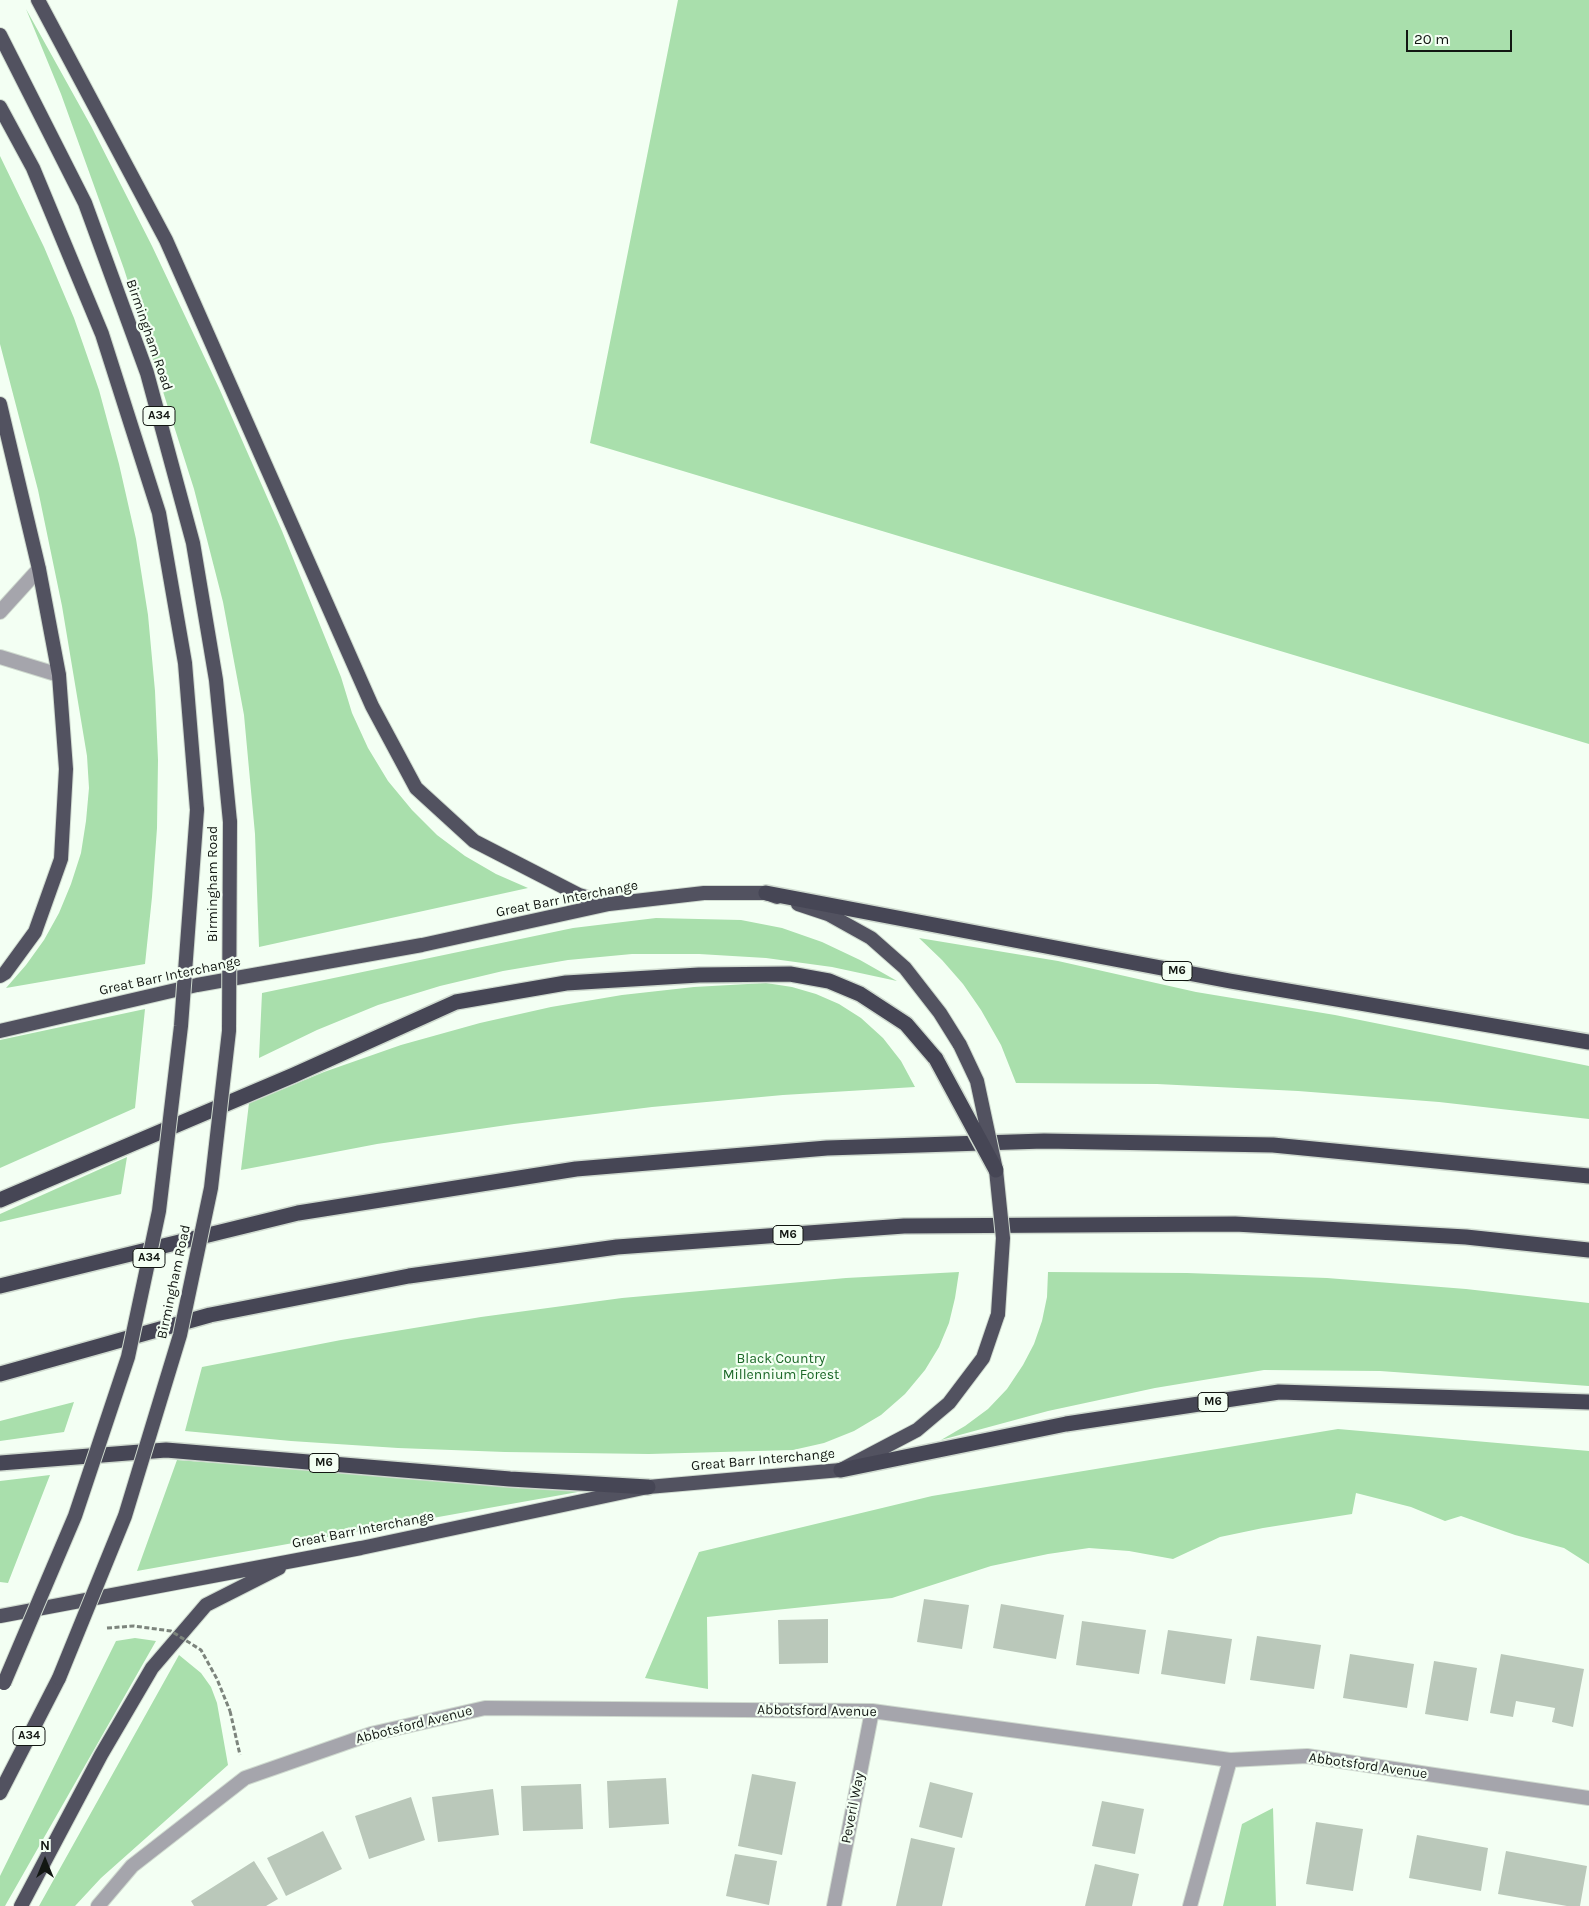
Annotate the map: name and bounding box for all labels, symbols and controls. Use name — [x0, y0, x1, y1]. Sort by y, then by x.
scale bar — [1409, 20, 1515, 52]
text: 20 m — [1414, 30, 1449, 48]
street label: Birmingham Road — [122, 277, 176, 393]
road number: A34 — [143, 406, 175, 426]
street label: Birmingham Road — [205, 826, 221, 942]
street label: Great Barr Interchange — [495, 877, 639, 921]
street label: Great Barr Interchange — [98, 953, 242, 999]
road number: M6 — [1162, 961, 1192, 980]
street label: Birmingham Road — [154, 1223, 194, 1341]
road number: M6 — [773, 1226, 803, 1244]
road number: A34 — [133, 1248, 165, 1268]
park label: Black Country Millennium Forest — [723, 1351, 839, 1384]
road number: M6 — [1198, 1392, 1228, 1411]
street label: Great Barr Interchange — [690, 1445, 836, 1475]
road number: M6 — [309, 1454, 339, 1472]
street label: Great Barr Interchange — [291, 1508, 435, 1552]
street label: Abbotsford Avenue — [354, 1702, 474, 1748]
street label: Abbotsford Avenue — [757, 1702, 877, 1720]
road number: A34 — [13, 1726, 45, 1745]
street label: Abbotsford Avenue — [1308, 1749, 1428, 1783]
street label: Peveril Way — [838, 1771, 868, 1845]
north arrow — [20, 1836, 70, 1886]
text: N — [40, 1837, 50, 1854]

